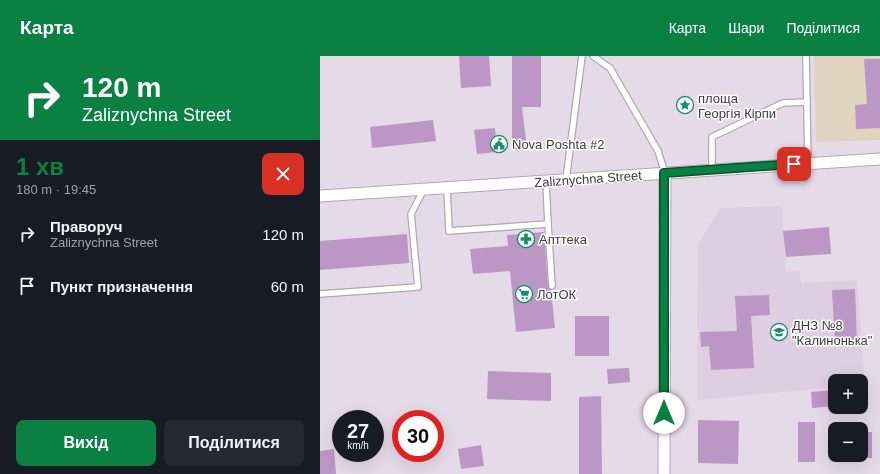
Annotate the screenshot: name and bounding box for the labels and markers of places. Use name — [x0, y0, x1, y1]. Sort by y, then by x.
place label: площа Георгія Кірпи — [698, 91, 776, 121]
place icon: площа Георгія Кірпи — [675, 95, 695, 115]
public building icon: Nova Poshta #2 — [489, 134, 509, 154]
place label: Nova Poshta #2 — [512, 137, 605, 152]
pin — [777, 147, 811, 181]
pharmacy icon: Апттека — [516, 229, 536, 249]
place label: Апттека — [539, 232, 588, 247]
supermarket icon: ЛотОК — [514, 284, 534, 304]
place label: ЛотОК — [537, 287, 577, 302]
place label: ДНЗ №8 "Калинонька" — [792, 318, 873, 348]
school or university icon: ДНЗ №8 "Калинонька" — [769, 322, 789, 342]

